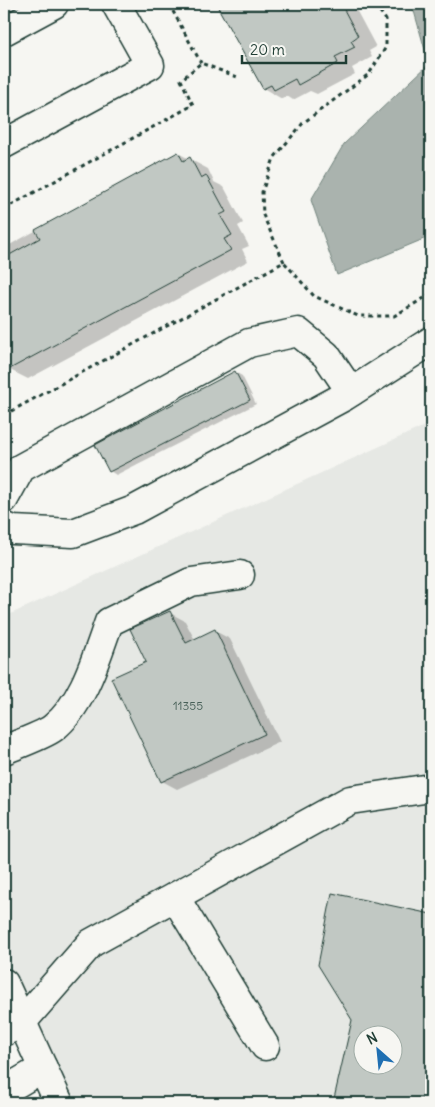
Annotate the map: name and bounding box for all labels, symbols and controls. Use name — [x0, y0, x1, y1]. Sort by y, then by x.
scale bar — [242, 32, 346, 64]
text: 20 m — [250, 40, 285, 59]
house number: 11355 — [173, 698, 203, 713]
north arrow — [352, 1024, 402, 1074]
text: N — [364, 1028, 380, 1049]

